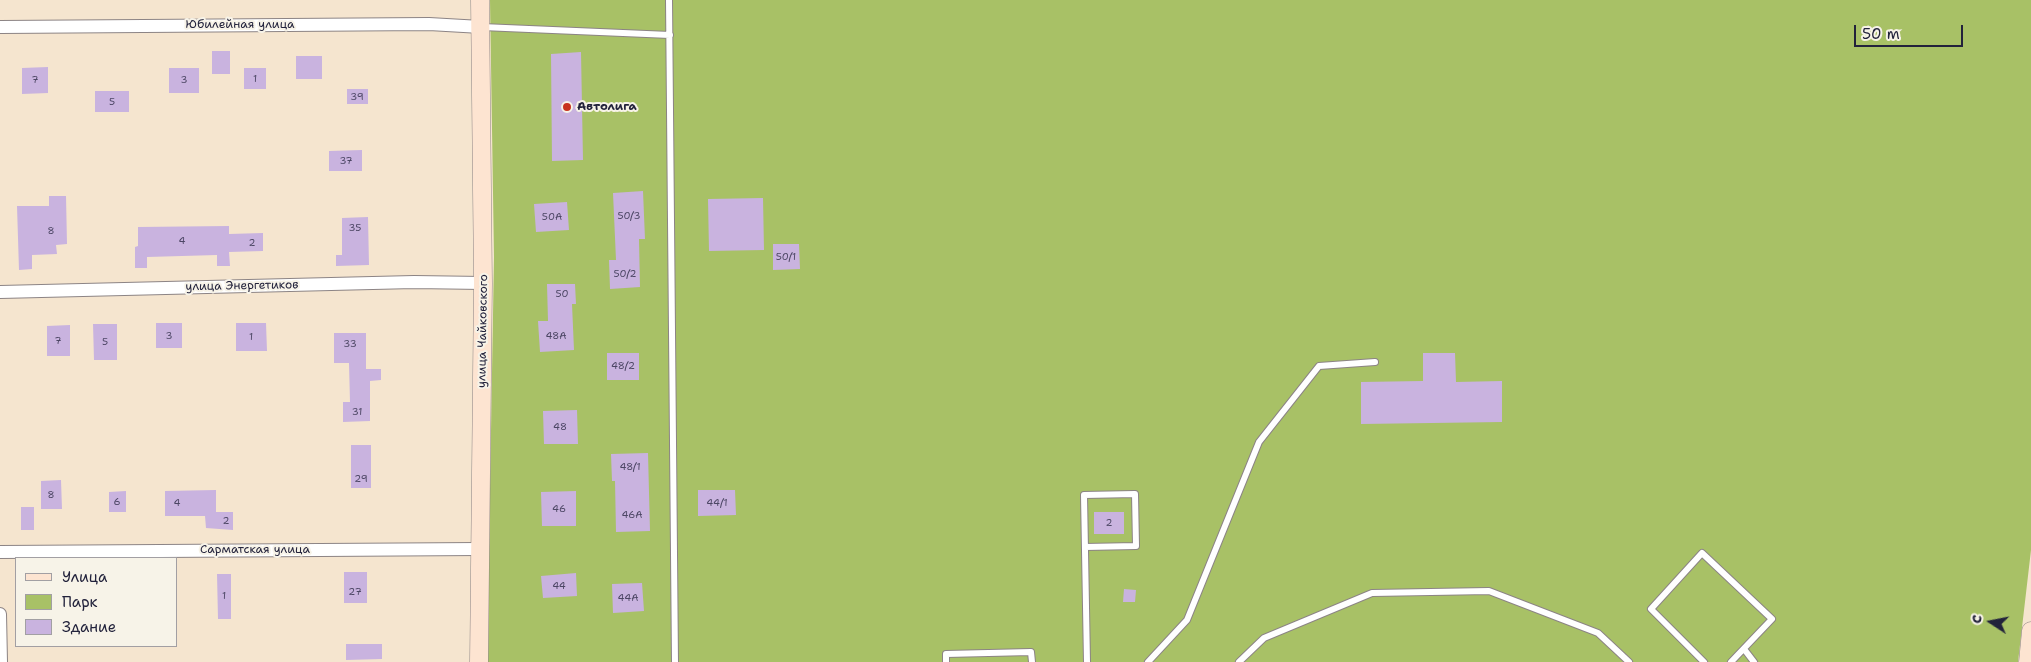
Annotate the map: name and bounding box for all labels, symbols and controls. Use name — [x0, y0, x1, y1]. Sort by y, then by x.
scale bar — [1856, 15, 1965, 47]
street label: Юбилейная улица — [185, 18, 295, 32]
text: 50 m — [1862, 24, 1900, 44]
house number: 1 — [253, 73, 257, 85]
house number: 7 — [32, 74, 38, 86]
house number: 3 — [181, 74, 187, 86]
house number: 39 — [350, 91, 364, 103]
house number: 5 — [109, 96, 115, 108]
place label: Автолига — [577, 100, 637, 114]
marker: Автолига — [561, 101, 573, 113]
house number: 37 — [339, 155, 353, 167]
house number: 50/3 — [617, 210, 641, 222]
house number: 50А — [542, 211, 562, 223]
house number: 35 — [349, 222, 361, 234]
house number: 8 — [48, 225, 54, 237]
house number: 4 — [179, 235, 185, 247]
house number: 2 — [249, 237, 255, 249]
house number: 50/1 — [776, 251, 796, 263]
house number: 50/2 — [613, 268, 637, 280]
street label: улица Чайковского — [475, 274, 491, 388]
street label: улица Энергетиков — [185, 278, 299, 294]
house number: 50 — [555, 288, 569, 300]
house number: 3 — [166, 330, 172, 342]
house number: 48А — [545, 330, 567, 342]
house number: 1 — [249, 331, 253, 343]
house number: 7 — [55, 335, 61, 347]
house number: 5 — [102, 336, 108, 348]
house number: 33 — [343, 338, 357, 350]
house number: 48/2 — [611, 360, 635, 372]
house number: 31 — [352, 406, 362, 418]
house number: 48 — [553, 421, 567, 433]
house number: 48/1 — [619, 461, 641, 473]
house number: 29 — [354, 473, 368, 485]
house number: 8 — [48, 489, 54, 501]
house number: 6 — [114, 496, 120, 508]
house number: 4 — [174, 497, 180, 509]
house number: 44/1 — [706, 497, 728, 509]
house number: 46 — [552, 503, 566, 515]
house number: 46А — [621, 509, 643, 521]
house number: 2 — [223, 515, 229, 527]
house number: 2 — [1106, 517, 1112, 529]
street label: Сарматская улица — [200, 543, 310, 557]
legend — [15, 557, 178, 647]
text: Улица — [62, 567, 107, 587]
house number: 44 — [552, 580, 566, 592]
house number: 27 — [348, 586, 362, 598]
house number: 1 — [222, 590, 226, 602]
text: Парк — [62, 592, 98, 612]
house number: 44А — [618, 592, 638, 604]
north arrow — [1966, 597, 2016, 647]
text: С — [1967, 613, 1986, 625]
text: Здание — [62, 617, 116, 637]

